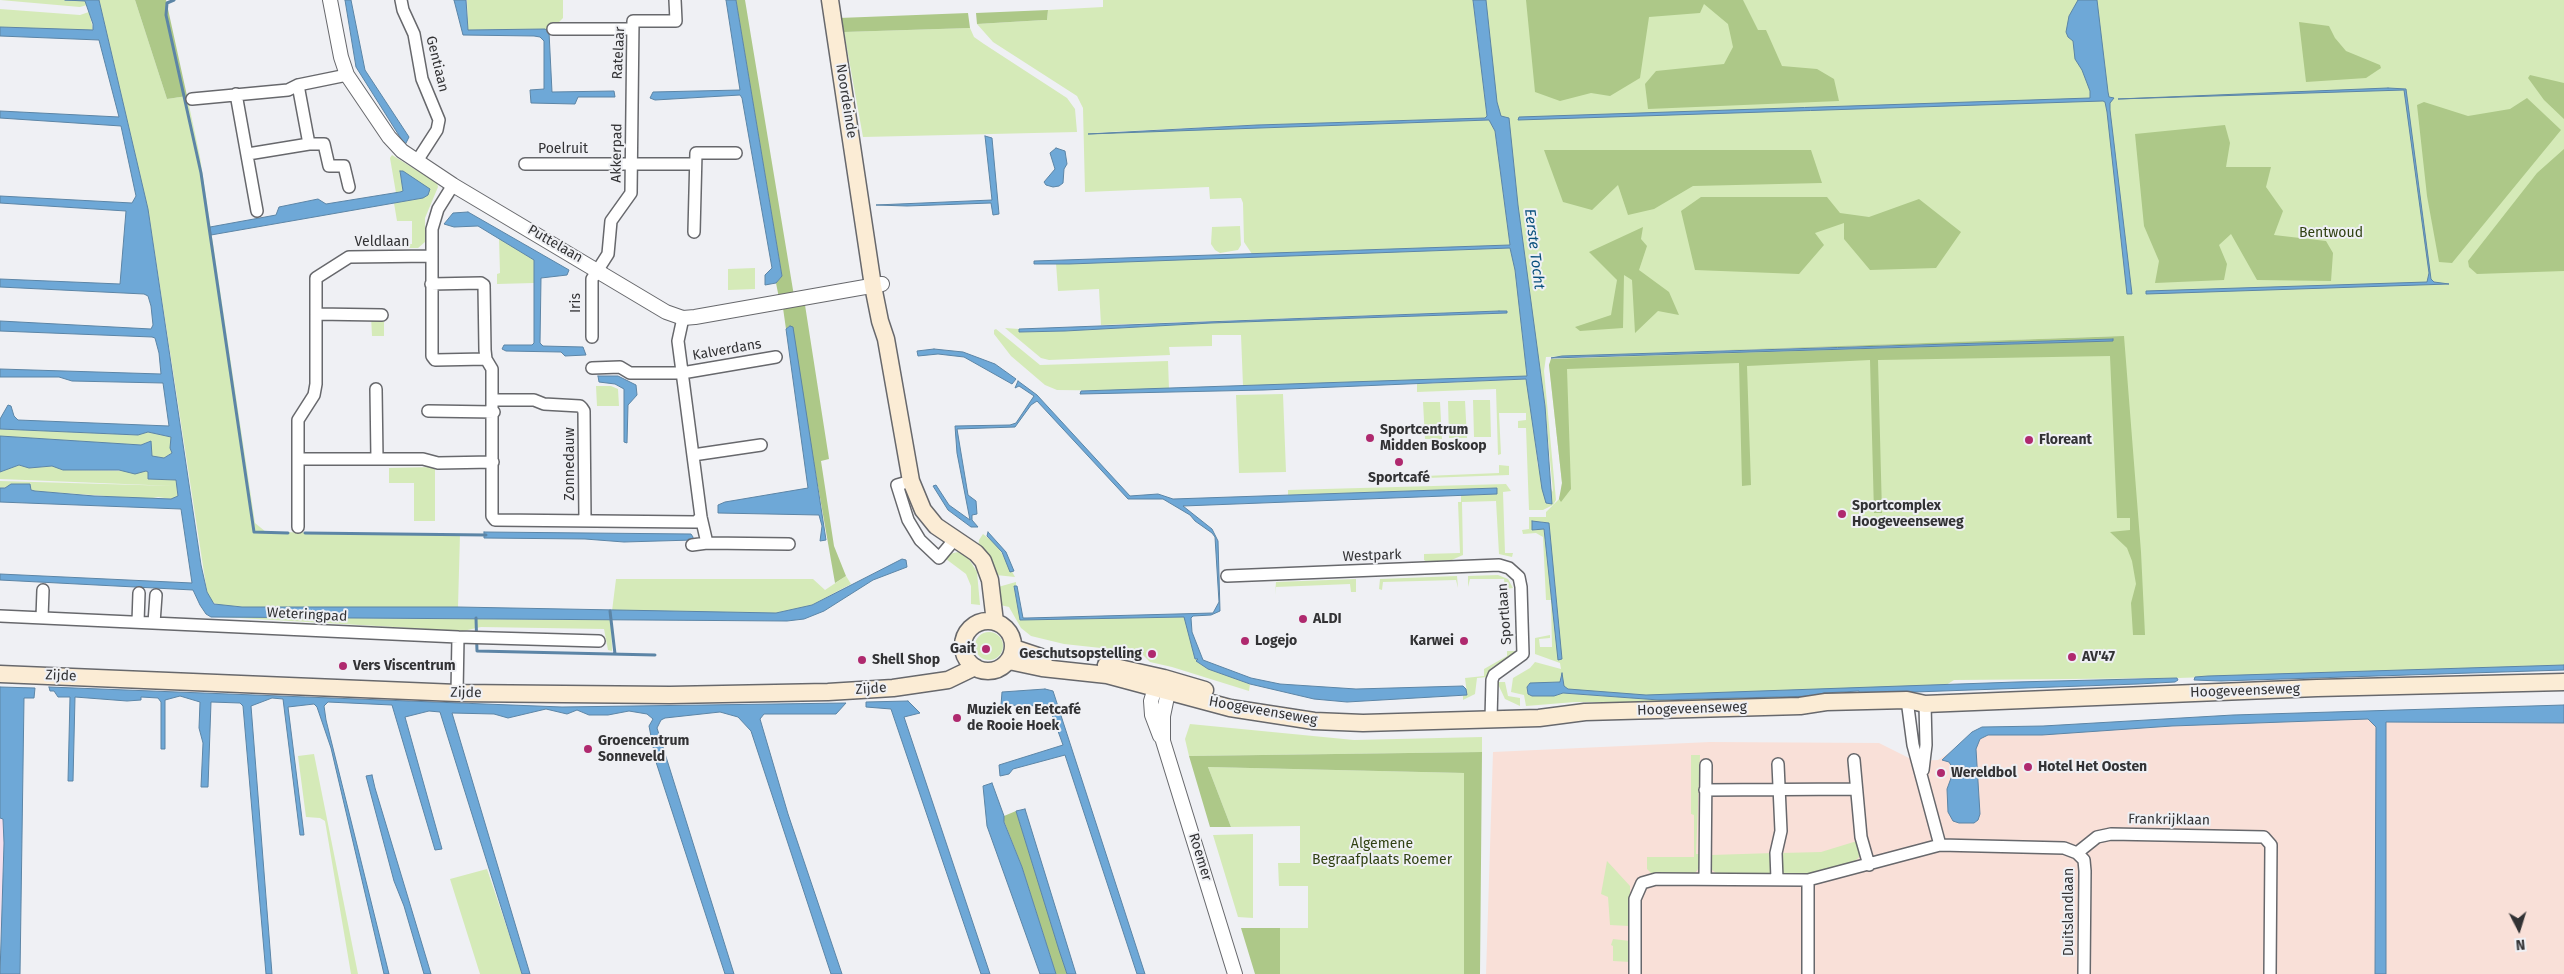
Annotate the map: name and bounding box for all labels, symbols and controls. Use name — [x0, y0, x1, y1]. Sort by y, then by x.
street label: Ratelaar — [609, 26, 629, 80]
street label: Gentiaan — [422, 34, 452, 94]
street label: Noordeinde — [832, 63, 860, 139]
street label: Akkerpad — [608, 123, 626, 183]
street label: Poelruit — [538, 141, 588, 157]
water label: Eerste Tocht — [1520, 208, 1548, 290]
street label: Puttelaan — [524, 222, 586, 266]
park label: Bentwoud — [2299, 225, 2363, 241]
street label: Veldlaan — [355, 234, 409, 250]
street label: Iris — [568, 293, 584, 313]
street label: Kalverdans — [691, 336, 763, 364]
place label: Sportcentrum Midden Boskoop — [1380, 422, 1487, 454]
street label: Zonnedauw — [562, 427, 578, 501]
marker: Sportcentrum Midden Boskoop — [1364, 432, 1376, 444]
place label: Floreant — [2039, 432, 2092, 448]
marker: Floreant — [2023, 434, 2035, 446]
marker: Sportcafé — [1393, 456, 1405, 468]
place label: Sportcafé — [1368, 470, 1430, 486]
place label: Sportcomplex Hoogeveenseweg — [1852, 498, 1964, 530]
marker: Sportcomplex Hoogeveenseweg — [1836, 508, 1848, 520]
street label: Westpark — [1342, 547, 1402, 565]
street label: Sportlaan — [1494, 583, 1516, 645]
street label: Weteringpad — [266, 605, 348, 625]
place label: ALDI — [1313, 611, 1342, 627]
marker: ALDI — [1297, 613, 1309, 625]
place label: Logejo — [1255, 633, 1297, 649]
place label: Karwei — [1410, 633, 1454, 649]
marker: Logejo — [1239, 635, 1251, 647]
marker: Karwei — [1458, 635, 1470, 647]
place label: Gait — [950, 641, 976, 657]
marker: Gait — [980, 643, 992, 655]
place label: Geschutsopstelling — [1019, 646, 1142, 662]
marker: Geschutsopstelling — [1146, 648, 1158, 660]
place label: AV'47 — [2082, 649, 2115, 665]
marker: AV'47 — [2066, 651, 2078, 663]
place label: Shell Shop — [872, 652, 940, 668]
marker: Shell Shop — [856, 654, 868, 666]
place label: Vers Viscentrum — [353, 658, 456, 674]
marker: Vers Viscentrum — [337, 660, 349, 672]
street label: Zijde — [45, 667, 77, 685]
street label: Zijde — [855, 680, 887, 698]
street label: Hoogeveenseweg — [2190, 681, 2300, 701]
street label: Zijde — [450, 684, 482, 702]
street label: Hoogeveenseweg — [1207, 693, 1319, 729]
street label: Hoogeveenseweg — [1637, 699, 1747, 719]
place label: Muziek en Eetcafé de Rooie Hoek — [967, 702, 1081, 734]
marker: Muziek en Eetcafé de Rooie Hoek — [951, 712, 963, 724]
place label: Groencentrum Sonneveld — [598, 733, 689, 766]
marker: Groencentrum Sonneveld — [582, 743, 594, 755]
place label: Hotel Het Oosten — [2038, 759, 2147, 775]
marker: Hotel Het Oosten — [2022, 761, 2034, 773]
place label: Wereldbol — [1951, 765, 2017, 781]
marker: Wereldbol — [1935, 767, 1947, 779]
street label: Frankrijklaan — [2128, 811, 2210, 829]
street label: Roemer — [1185, 831, 1215, 883]
park label: Algemene Begraafplaats Roemer — [1312, 836, 1452, 869]
street label: Duitslandlaan — [2061, 868, 2077, 956]
north arrow — [2494, 904, 2544, 954]
text: N — [2515, 936, 2526, 953]

